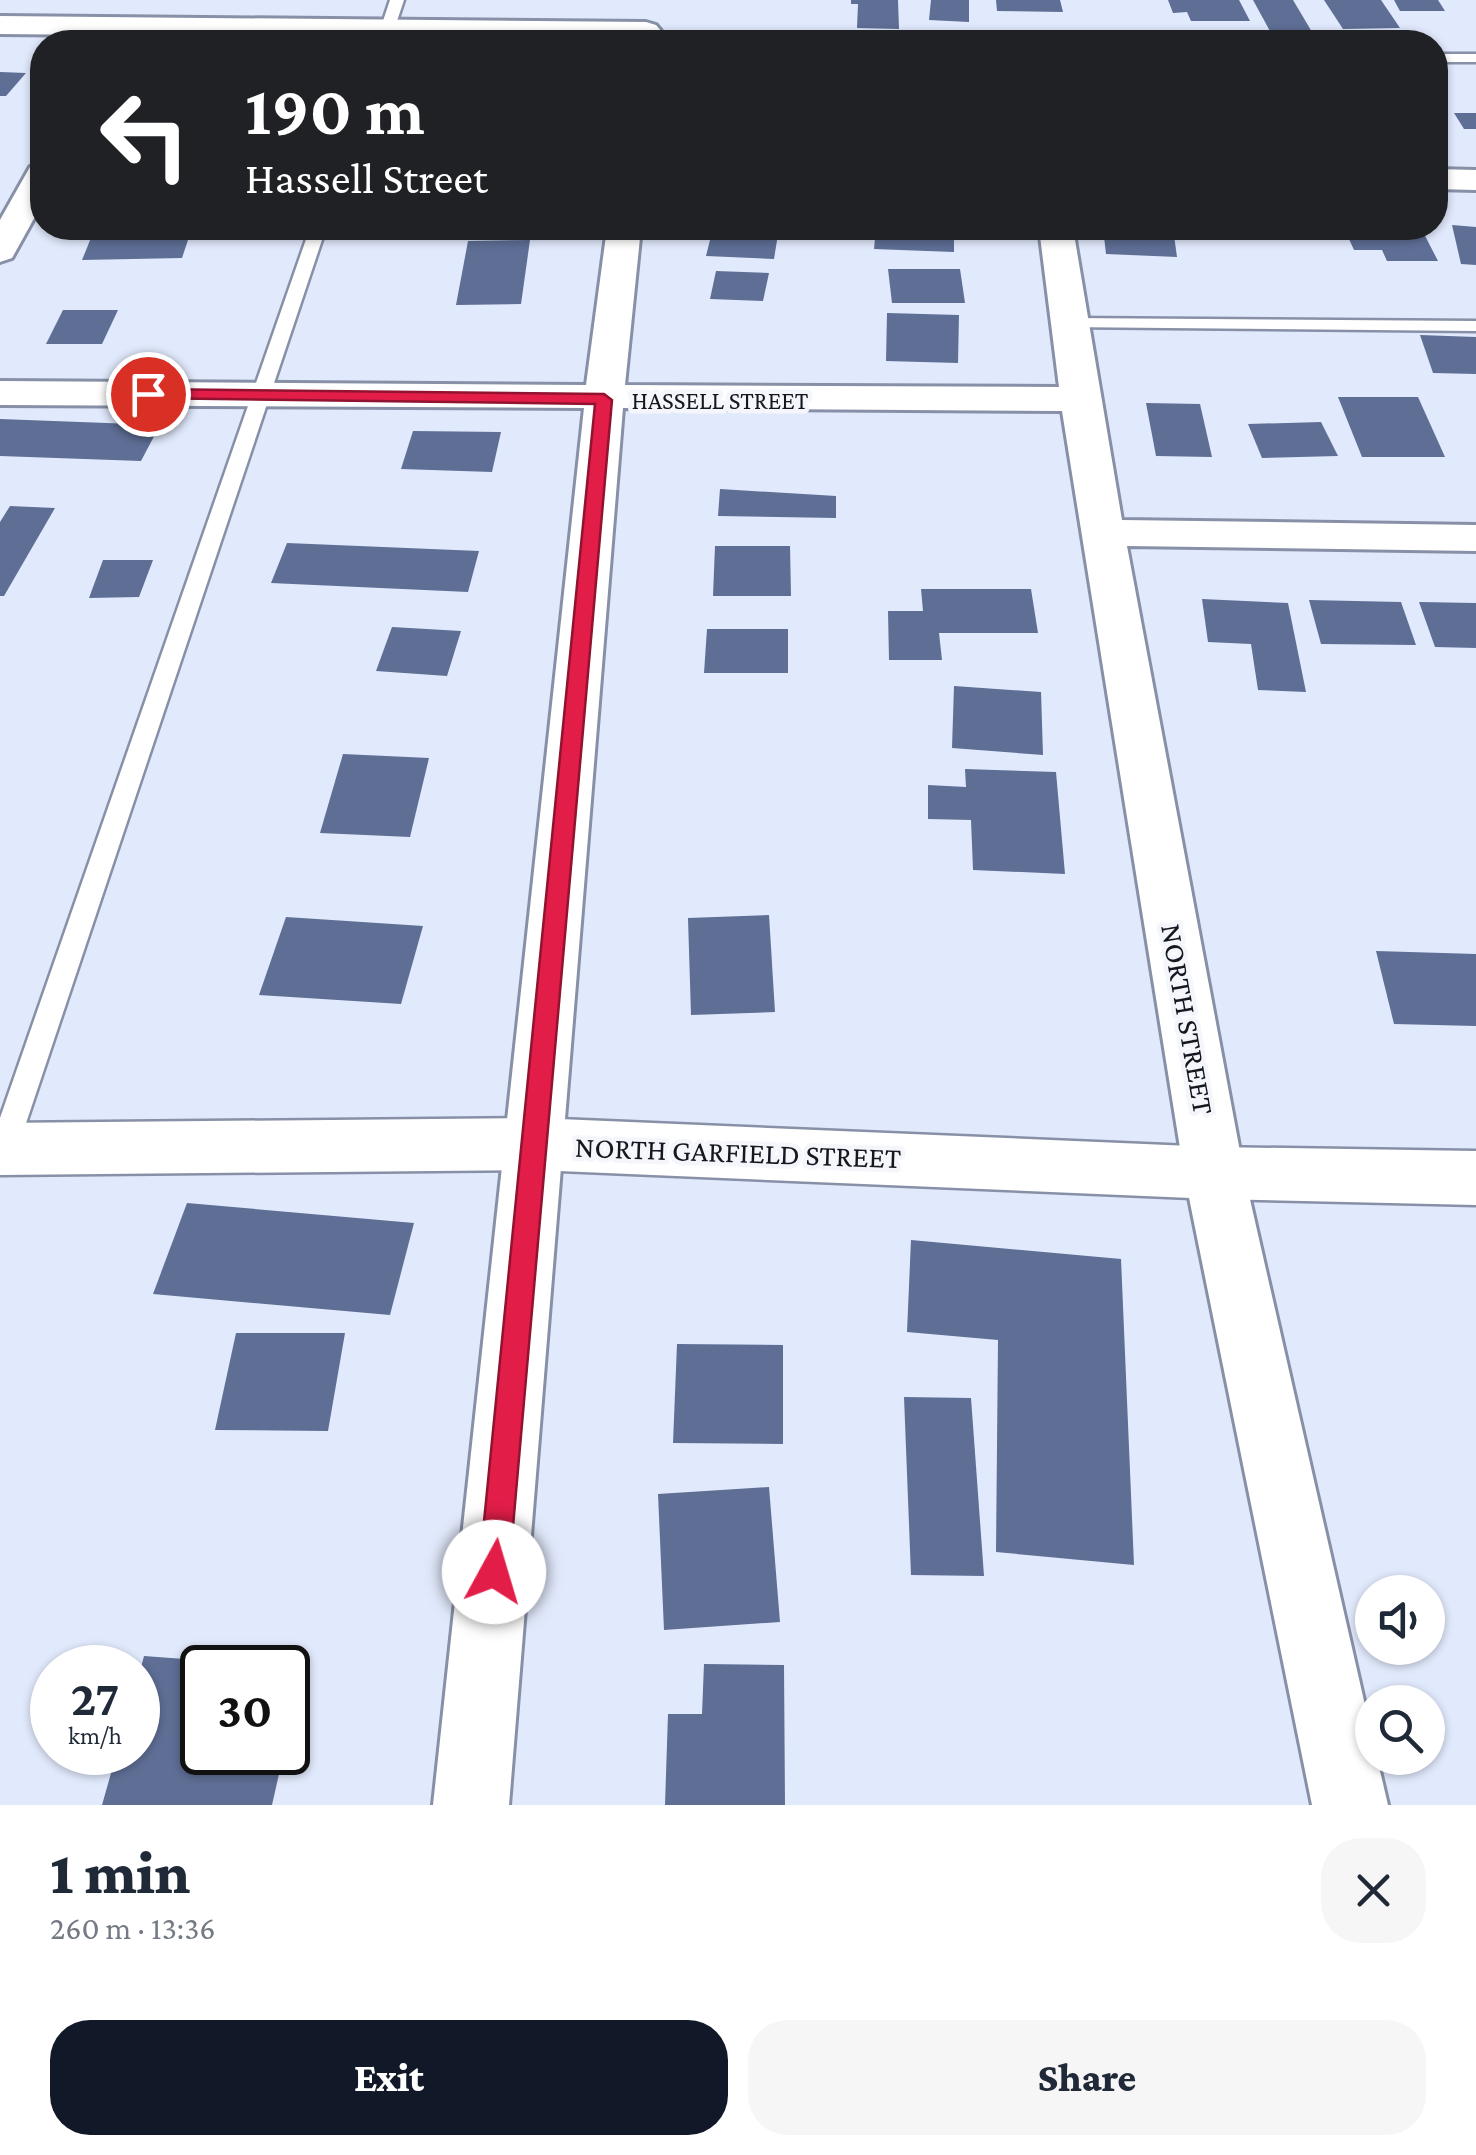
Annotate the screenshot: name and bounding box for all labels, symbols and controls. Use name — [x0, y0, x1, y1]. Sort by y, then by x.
icon: left — [80, 70, 210, 200]
text: 190 m — [245, 71, 425, 149]
text: Hassell Street — [245, 153, 488, 203]
pin — [106, 352, 191, 437]
icon: arrive — [121, 367, 176, 422]
street label: HASSELL STREET — [632, 387, 809, 414]
street label: NORTH STREET — [1155, 921, 1221, 1117]
street label: NORTH GARFIELD STREET — [574, 1130, 902, 1174]
position arrow — [442, 1520, 546, 1624]
map controls — [1355, 1575, 1445, 1775]
button: sound — [1355, 1575, 1445, 1665]
speed limit sign: 30 — [180, 1645, 310, 1775]
text: 27 — [71, 1670, 119, 1726]
button: search — [1355, 1685, 1445, 1775]
text: km/h — [68, 1722, 122, 1749]
button: close — [1321, 1838, 1426, 1943]
text: 1 min — [50, 1839, 190, 1906]
text: 260 m · 13:36 — [50, 1910, 216, 1946]
button: Exit — [50, 2020, 728, 2135]
button: Share — [748, 2020, 1426, 2135]

